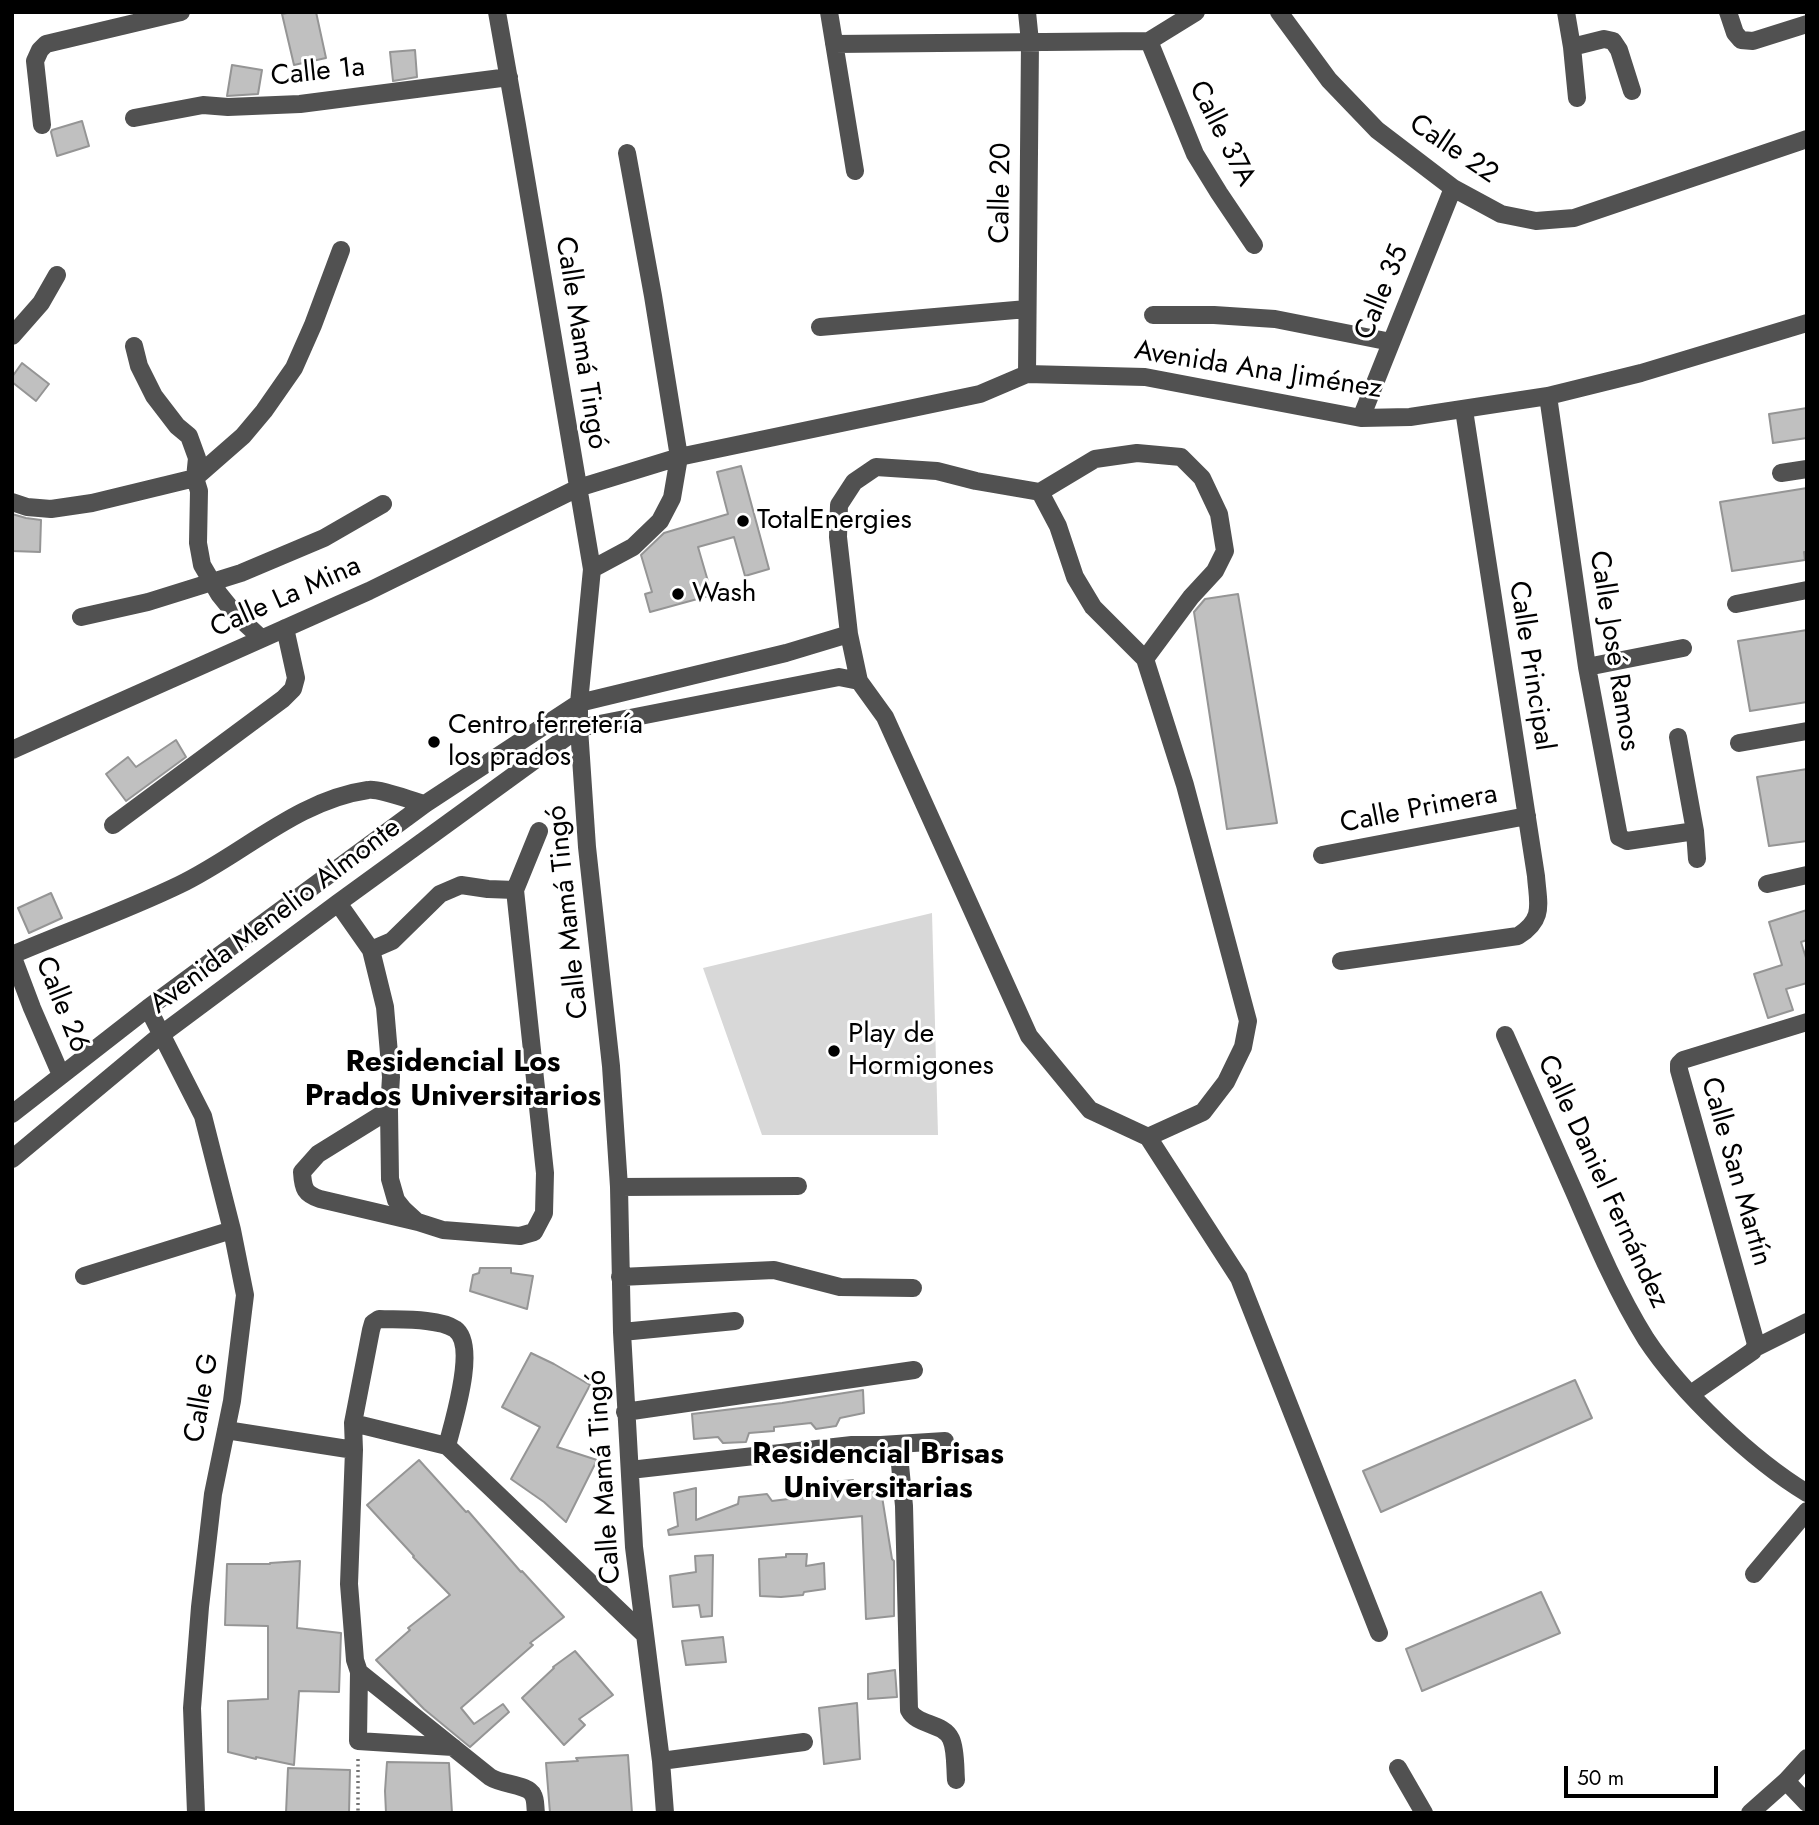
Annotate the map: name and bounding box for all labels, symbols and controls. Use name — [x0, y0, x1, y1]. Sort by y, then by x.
street label: Calle 1a — [269, 51, 367, 95]
street label: Calle 37A — [1180, 76, 1262, 192]
street label: Calle 22 — [1402, 108, 1504, 192]
street label: Calle 20 — [984, 142, 1020, 244]
street label: Calle Mamá Tingó — [547, 234, 613, 452]
street label: Calle 35 — [1349, 241, 1417, 345]
street label: Avenida Ana Jiménez — [1132, 335, 1384, 407]
place label: TotalEnergies — [757, 504, 912, 538]
marker: TotalEnergies — [735, 513, 751, 529]
street label: Calle José Ramos — [1581, 549, 1645, 753]
street label: Calle La Mina — [206, 550, 366, 646]
place label: Wash — [692, 577, 756, 611]
street label: Calle Principal — [1500, 579, 1560, 753]
marker: Wash — [670, 586, 686, 602]
place label: Centro ferretería los prados — [448, 709, 643, 775]
marker: Centro ferretería los prados — [426, 734, 442, 750]
street label: Calle Primera — [1338, 778, 1500, 842]
street label: Calle Mamá Tingó — [541, 804, 597, 1020]
street label: Avenida Menelio Almonte — [144, 812, 408, 1022]
street label: Calle 26 — [27, 952, 95, 1058]
place label: Play de Hormigones — [848, 1018, 994, 1084]
marker: Play de Hormigones — [826, 1043, 842, 1059]
district label: Residencial Los Prados Universitarios — [305, 1046, 601, 1116]
street label: Calle Daniel Fernández — [1529, 1050, 1675, 1314]
street label: Calle San Martín — [1692, 1074, 1778, 1270]
street label: Calle G — [179, 1351, 227, 1445]
street label: Calle Mamá Tingó — [581, 1369, 629, 1585]
district label: Residencial Brisas Universitarias — [752, 1438, 1004, 1508]
scale bar — [1567, 1752, 1721, 1796]
text: 50 m — [1577, 1763, 1624, 1793]

